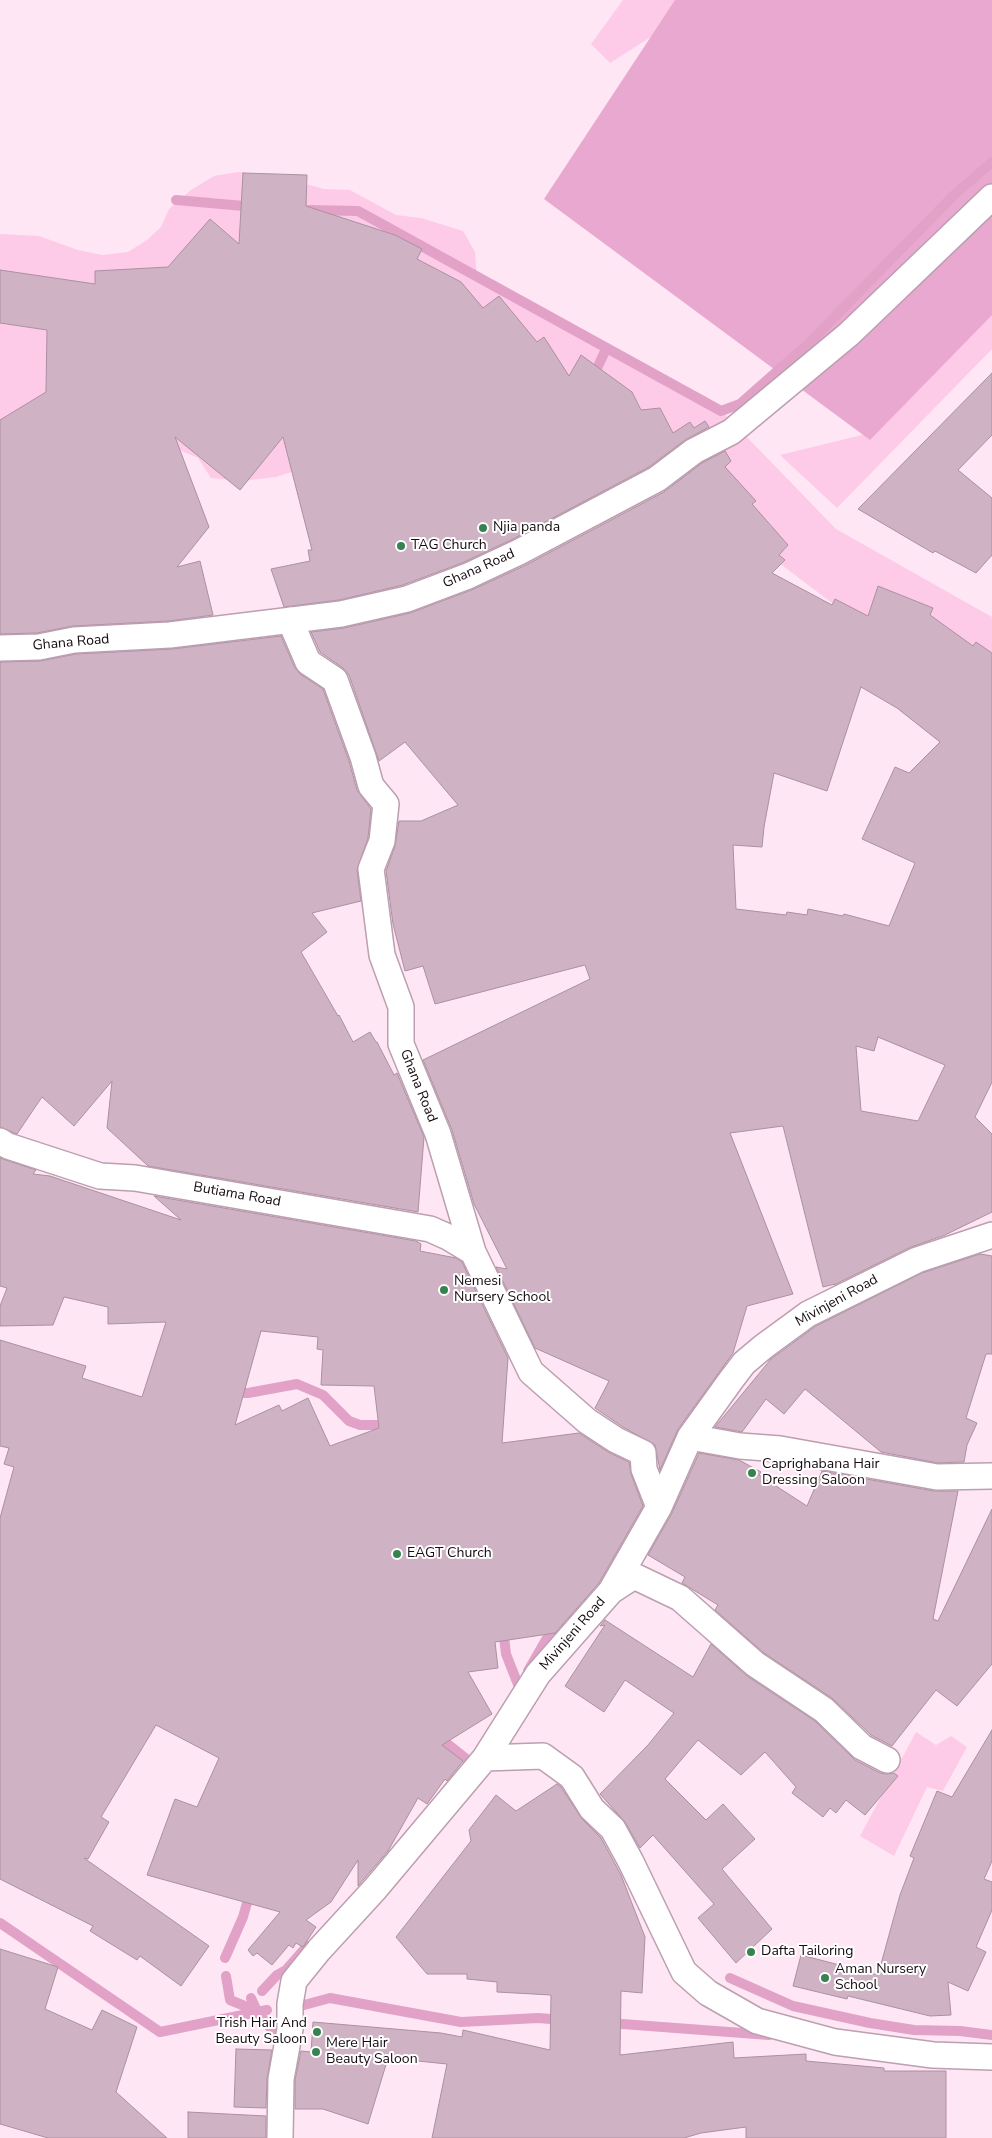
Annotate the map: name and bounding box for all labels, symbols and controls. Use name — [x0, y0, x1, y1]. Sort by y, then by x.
place label: Njia panda — [493, 520, 560, 536]
marker: Njia panda — [477, 522, 489, 534]
place label: TAG Church — [411, 538, 487, 554]
marker: TAG Church — [395, 540, 407, 552]
street label: Ghana Road — [440, 546, 518, 592]
street label: Ghana Road — [32, 631, 110, 655]
street label: Ghana Road — [396, 1047, 440, 1125]
street label: Butiama Road — [192, 1179, 282, 1211]
street label: Mivinjeni Road — [793, 1271, 881, 1331]
place label: Nemesi Nursery School — [454, 1274, 550, 1306]
marker: Nemesi Nursery School — [438, 1284, 450, 1296]
place label: Caprighabana Hair Dressing Saloon — [762, 1457, 879, 1490]
marker: Caprighabana Hair Dressing Saloon — [746, 1467, 758, 1479]
place label: EAGT Church — [407, 1546, 492, 1562]
marker: EAGT Church — [391, 1548, 403, 1560]
street label: Mivinjeni Road — [537, 1594, 609, 1674]
place label: Dafta Tailoring — [761, 1944, 853, 1960]
marker: Dafta Tailoring — [745, 1946, 757, 1958]
place label: Aman Nursery School — [835, 1962, 926, 1994]
marker: Aman Nursery School — [819, 1972, 831, 1984]
place label: Trish Hair And Beauty Saloon — [215, 2016, 307, 2048]
marker: Trish Hair And Beauty Saloon — [311, 2026, 323, 2038]
place label: Mere Hair Beauty Saloon — [326, 2036, 418, 2068]
marker: Mere Hair Beauty Saloon — [310, 2046, 322, 2058]

